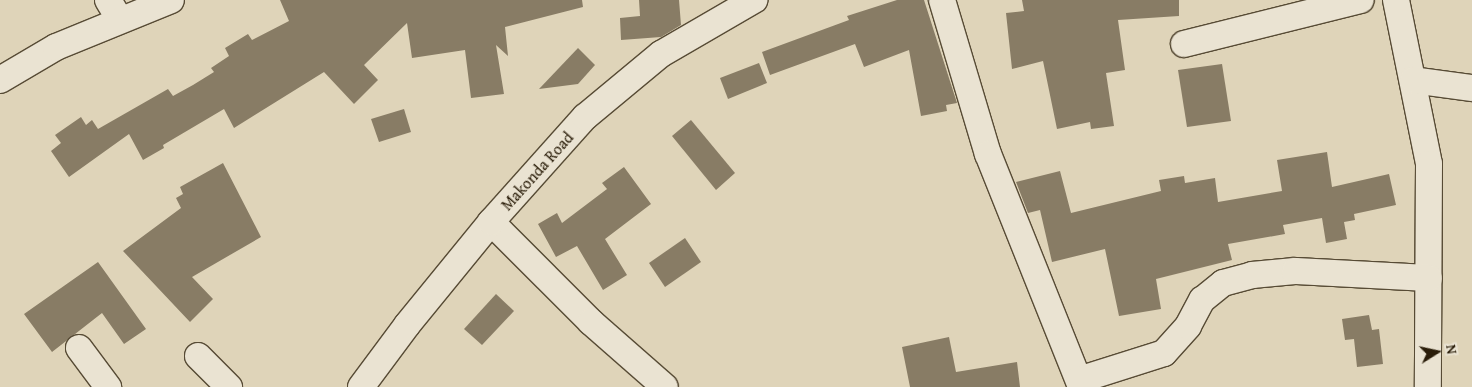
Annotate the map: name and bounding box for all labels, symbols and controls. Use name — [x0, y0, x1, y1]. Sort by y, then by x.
street label: Makonda Road — [497, 128, 577, 214]
north arrow — [1412, 327, 1462, 377]
text: N — [1441, 343, 1462, 356]

